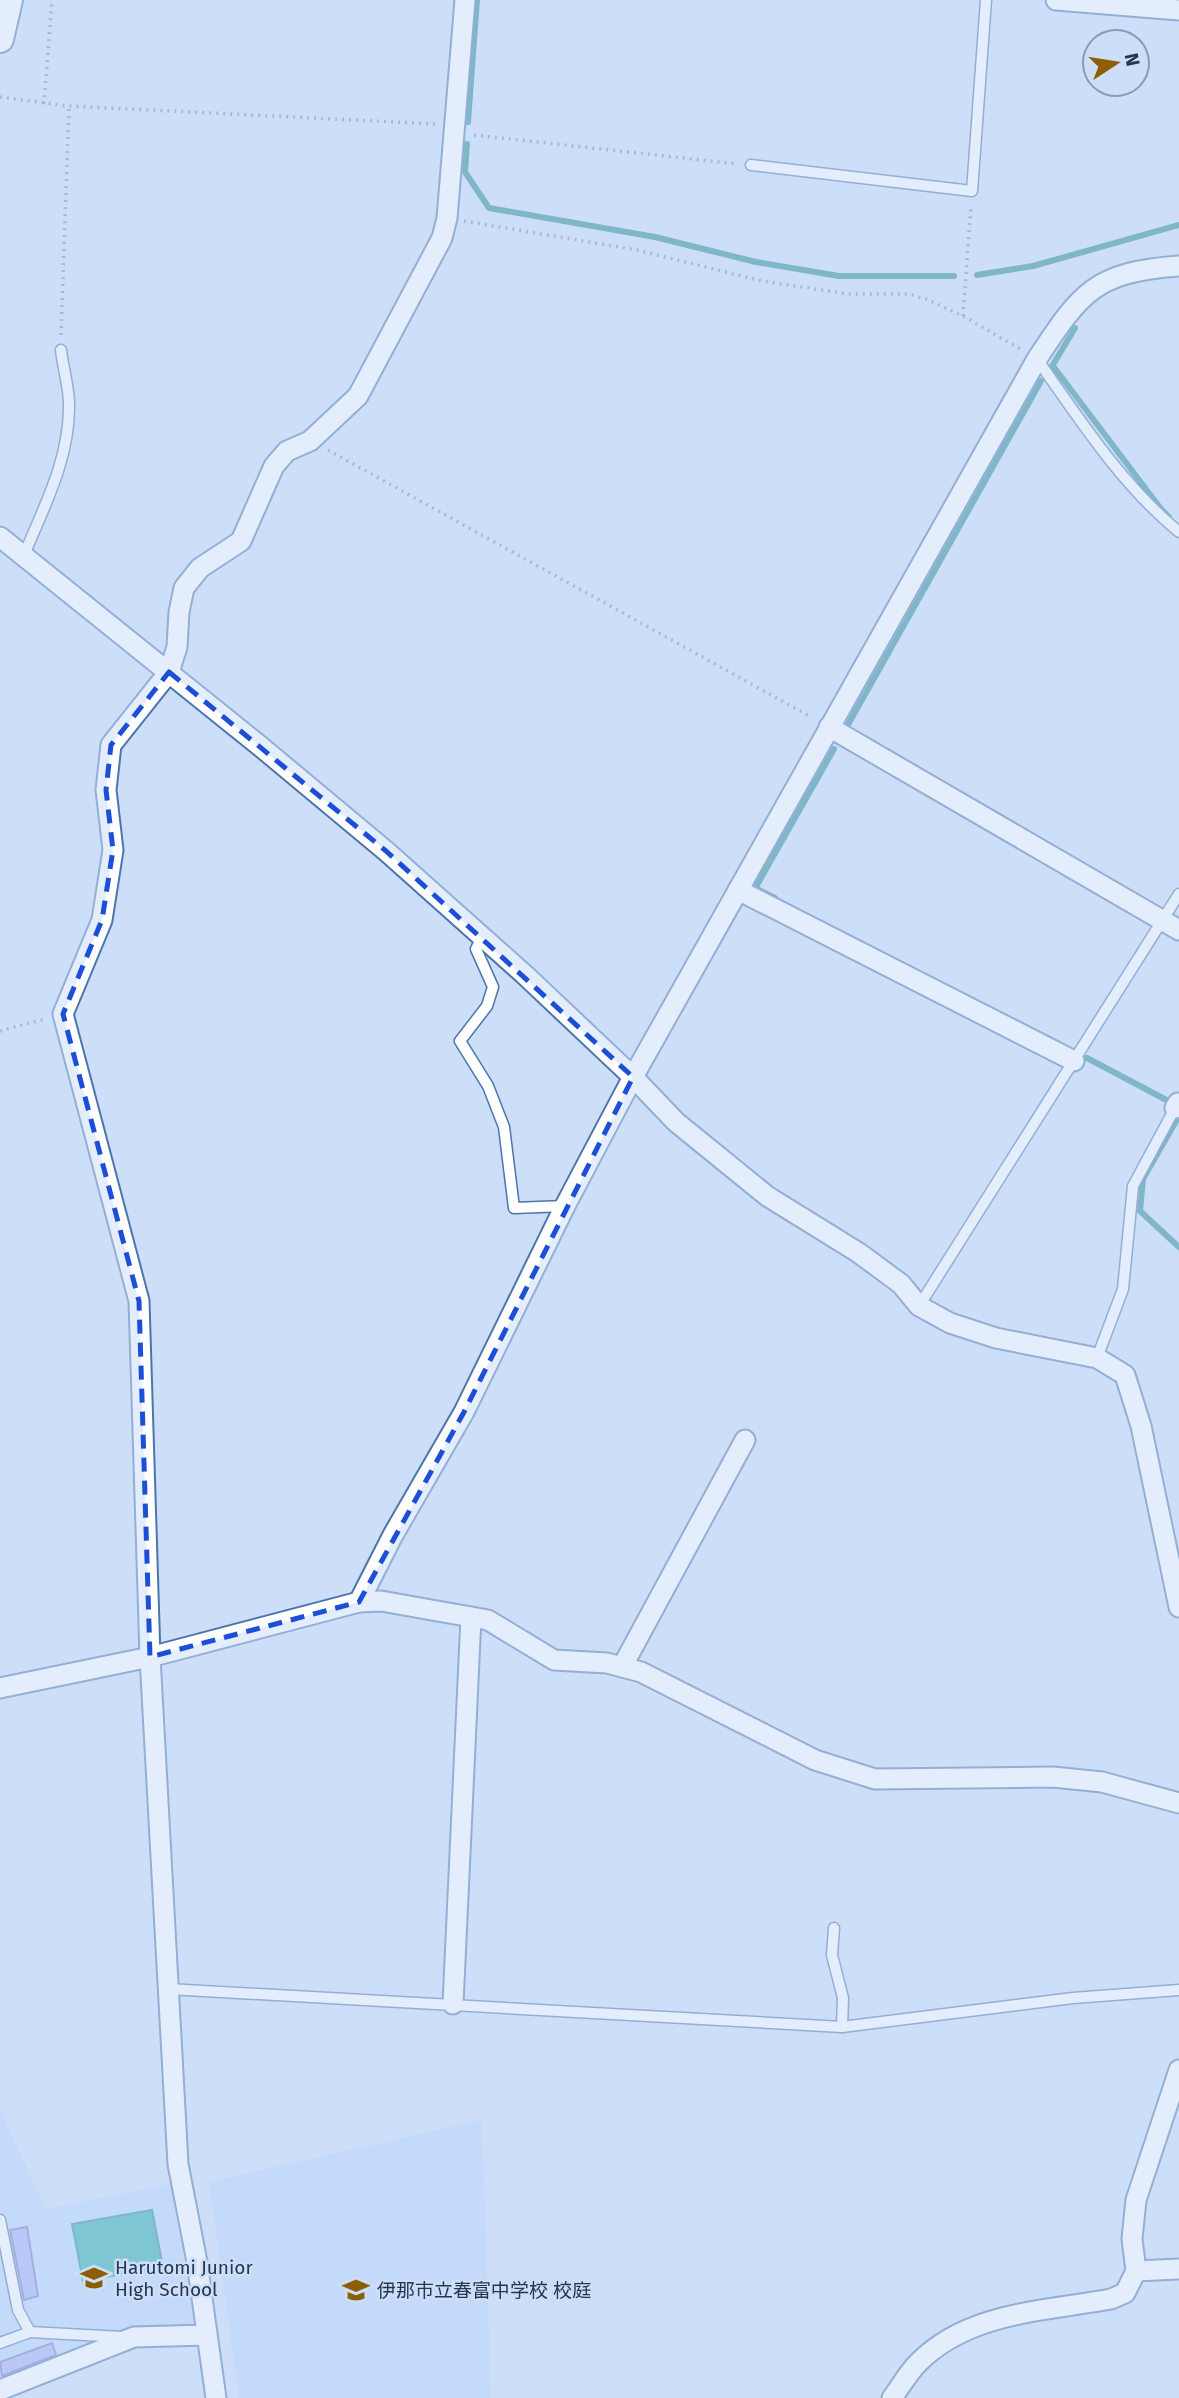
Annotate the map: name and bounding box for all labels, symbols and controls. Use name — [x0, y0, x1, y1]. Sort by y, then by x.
north arrow — [1081, 28, 1151, 98]
text: N — [1120, 51, 1145, 68]
place label: Harutomi Junior High School — [115, 2256, 253, 2301]
school or university icon: Harutomi Junior High School — [79, 2263, 109, 2293]
school or university icon: 伊那市立春富中学校 校庭 — [341, 2275, 371, 2305]
place label: 伊那市立春富中学校 校庭 — [377, 2279, 591, 2302]

